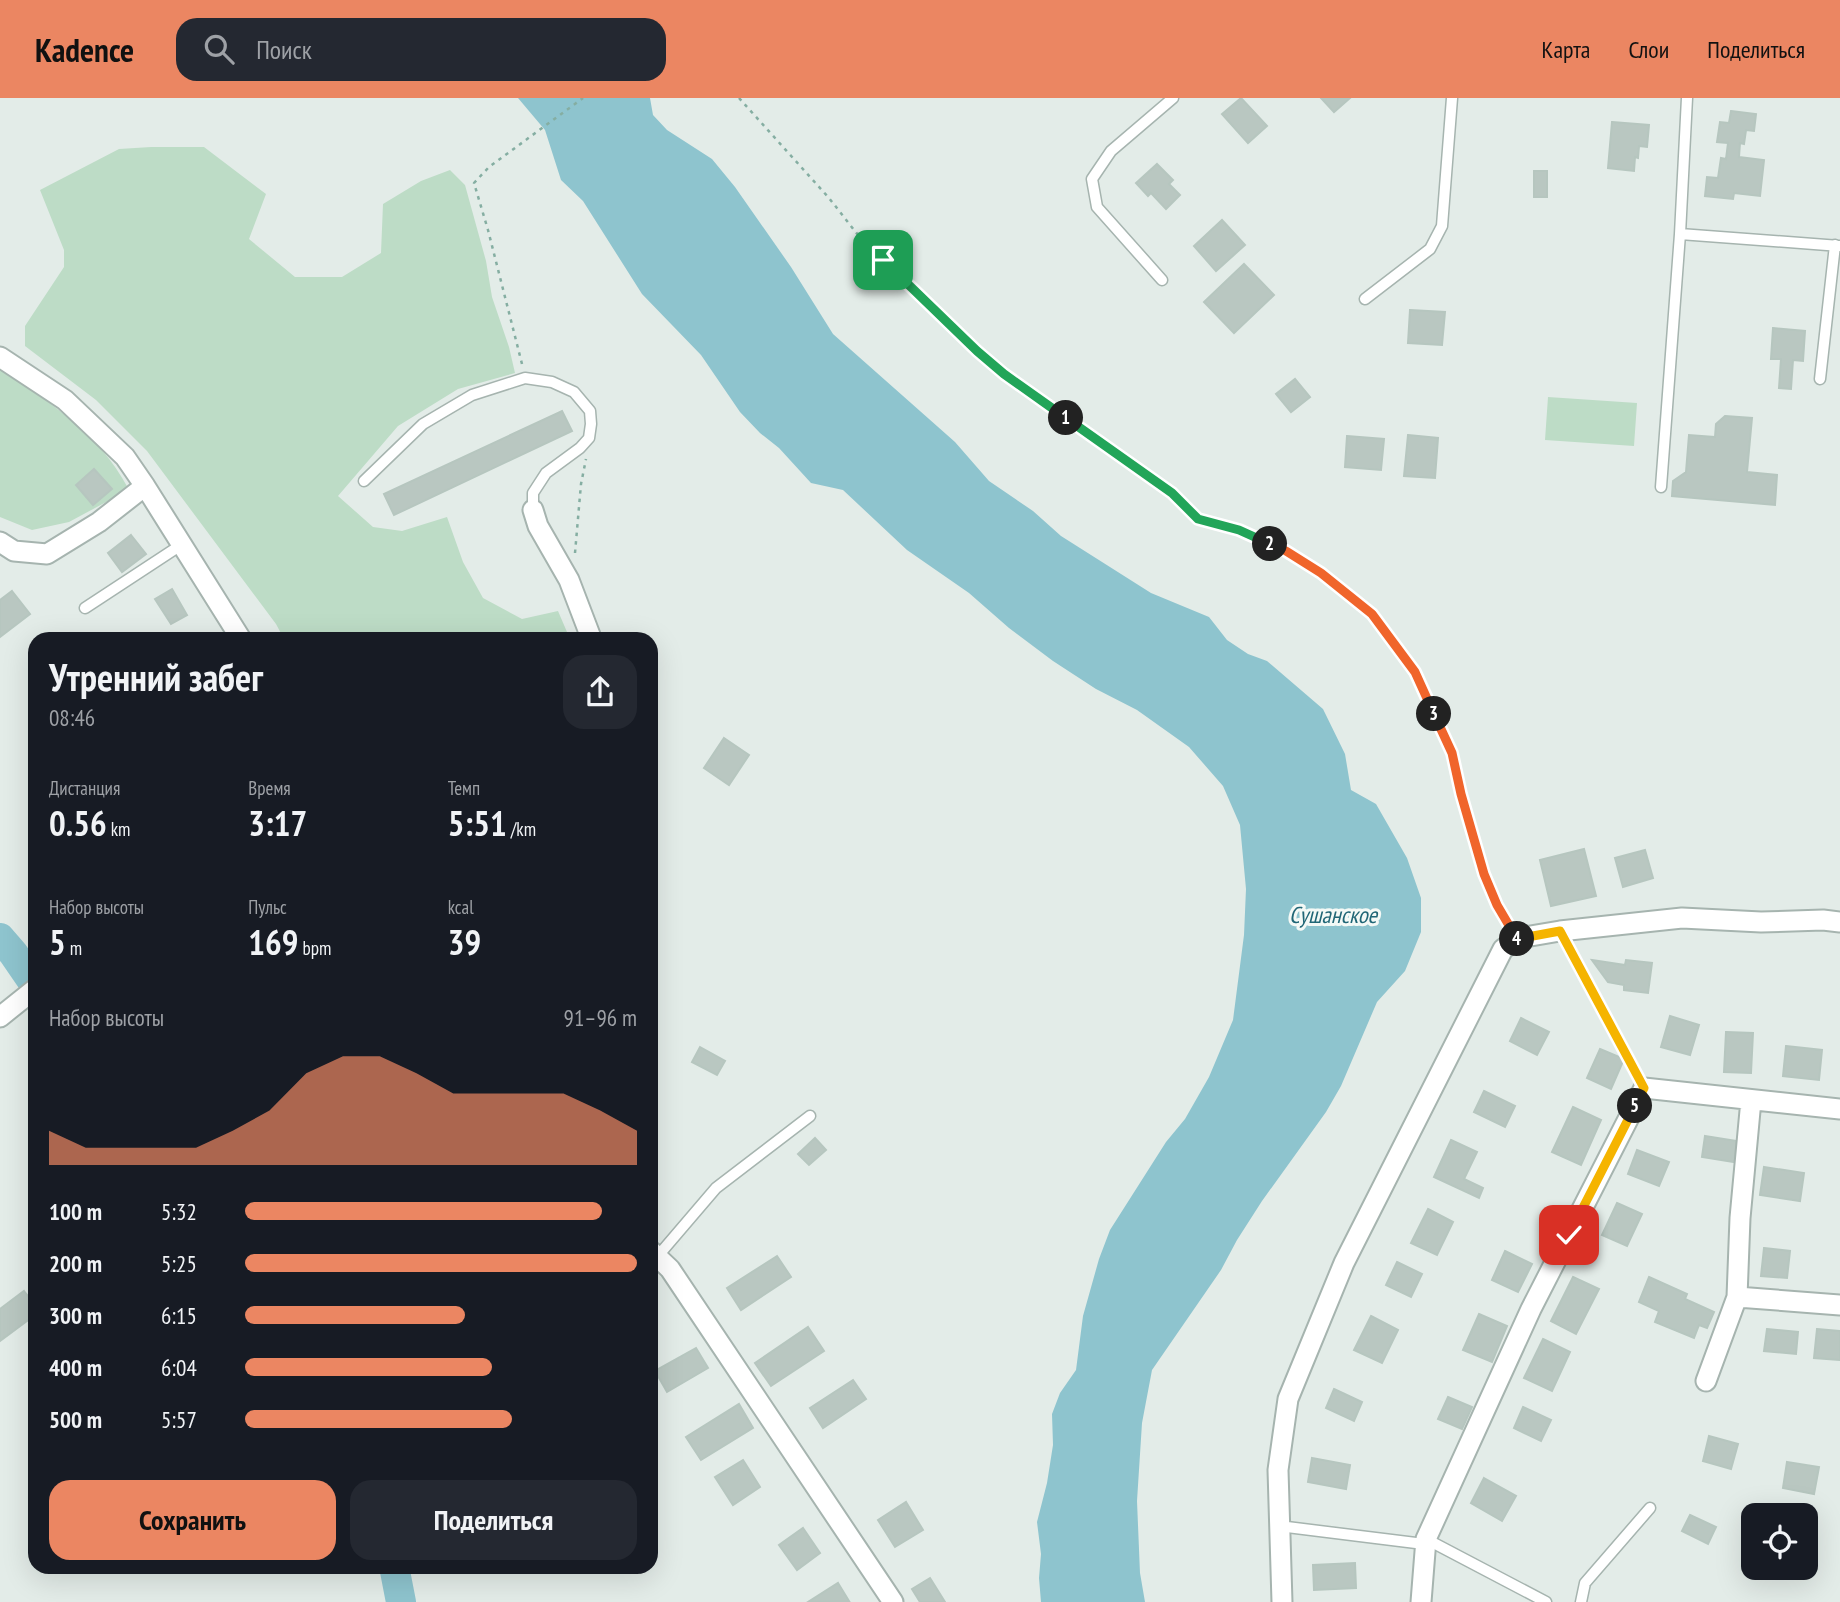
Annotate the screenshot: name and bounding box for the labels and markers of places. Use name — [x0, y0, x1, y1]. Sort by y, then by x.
pin — [853, 230, 913, 290]
pin: 1 — [1048, 400, 1084, 436]
pin: 2 — [1252, 526, 1288, 562]
pin: 3 — [1416, 696, 1452, 732]
pin: 4 — [1500, 922, 1534, 956]
pin: 5 — [1618, 1088, 1652, 1124]
pin — [1539, 1205, 1599, 1265]

